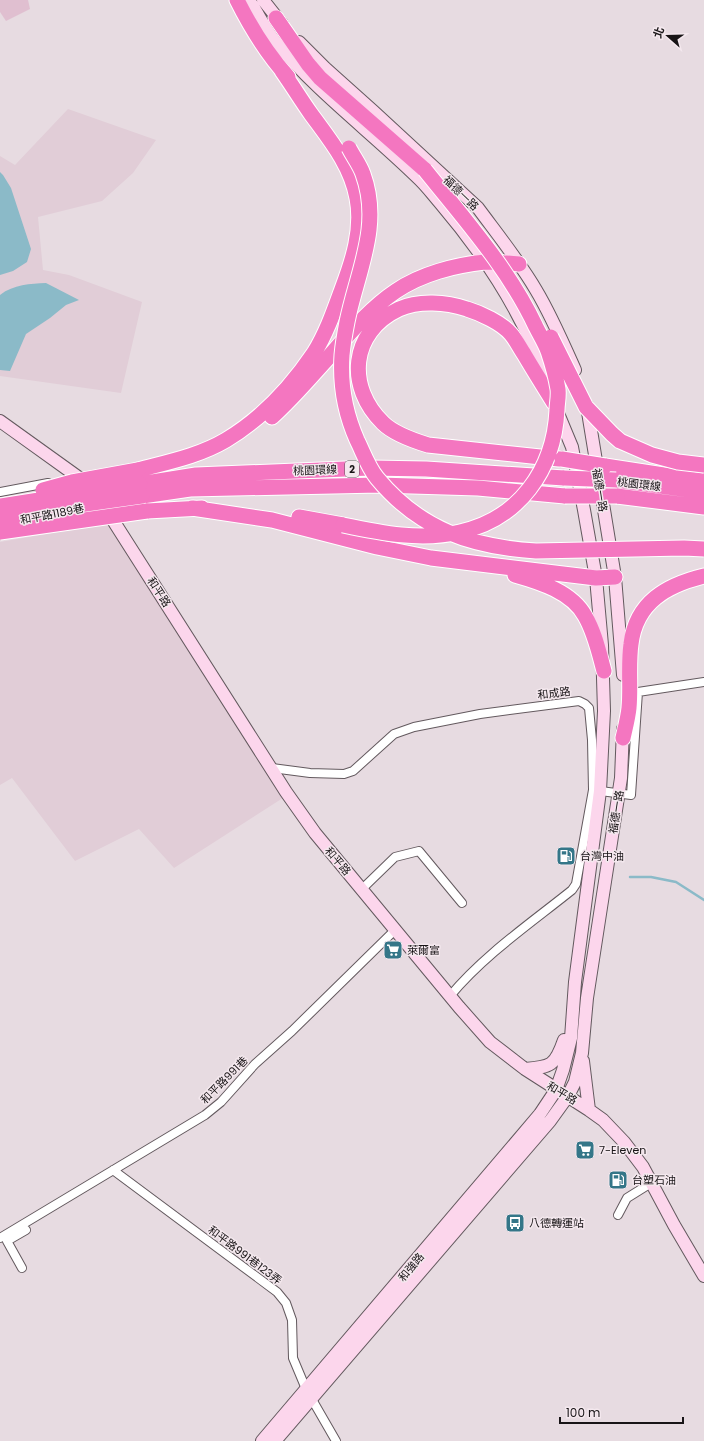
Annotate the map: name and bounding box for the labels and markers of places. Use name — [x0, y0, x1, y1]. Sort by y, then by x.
fuel station icon: 台灣中油 — [555, 845, 577, 867]
place label: 台灣中油 — [580, 848, 624, 864]
supermarket icon: 萊爾富 — [382, 939, 404, 961]
place label: 萊爾富 — [407, 942, 440, 958]
supermarket icon: 7-Eleven — [574, 1139, 596, 1161]
place label: 7-Eleven — [599, 1142, 646, 1158]
fuel station icon: 台塑石油 — [607, 1169, 629, 1191]
place label: 台塑石油 — [632, 1172, 676, 1188]
bus stop icon: 八德轉運站 — [504, 1212, 526, 1234]
place label: 八德轉運站 — [529, 1215, 584, 1231]

